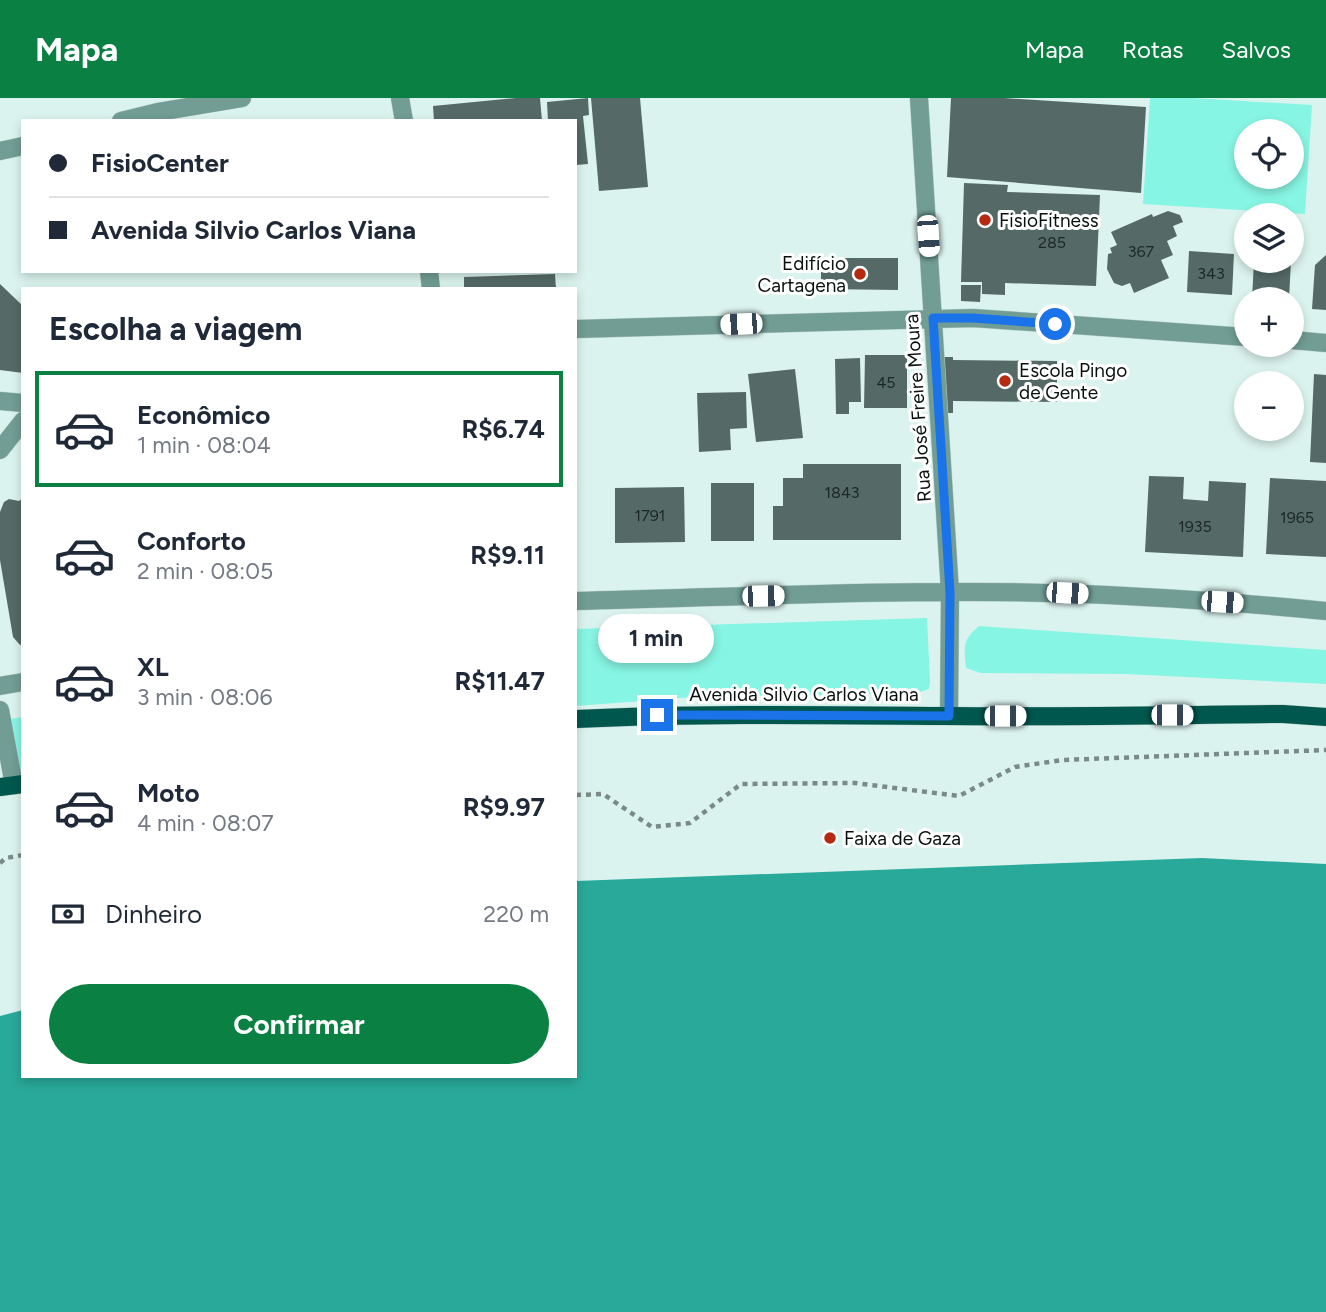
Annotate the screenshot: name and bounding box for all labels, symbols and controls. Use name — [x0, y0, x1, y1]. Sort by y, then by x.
text: Mapa — [35, 30, 118, 69]
text: Mapa — [1025, 35, 1084, 64]
text: Rotas — [1122, 35, 1183, 64]
text: Salvos — [1221, 35, 1291, 64]
map controls — [1234, 119, 1304, 441]
button: locate — [1234, 119, 1304, 189]
text: FisioCenter — [91, 147, 229, 179]
button: layers — [1234, 203, 1304, 273]
place label: FisioFitness — [999, 209, 1099, 232]
marker: FisioFitness — [977, 212, 993, 228]
text: Avenida Silvio Carlos Viana — [91, 214, 416, 246]
car — [917, 214, 940, 258]
house number: 285 — [1038, 233, 1066, 252]
house number: 367 — [1128, 242, 1155, 261]
place label: Edifício Cartagena — [758, 252, 846, 297]
house number: 343 — [1197, 264, 1225, 283]
marker: Edifício Cartagena — [852, 266, 868, 282]
button: + — [1234, 287, 1304, 357]
route start — [1039, 308, 1071, 340]
text: Escolha a viagem — [49, 310, 302, 348]
car — [720, 313, 763, 335]
street label: Rua José Freire Moura — [900, 313, 936, 503]
place label: Escola Pingo de Gente — [1019, 359, 1127, 404]
button: − — [1234, 371, 1304, 441]
house number: 45 — [876, 373, 896, 392]
marker: Escola Pingo de Gente — [997, 373, 1013, 389]
icon: car — [53, 398, 116, 461]
text: Econômico — [137, 399, 270, 431]
text: R$6.74 — [461, 413, 545, 445]
text: 1 min · 08:04 — [137, 431, 271, 459]
house number: 1843 — [824, 483, 860, 502]
house number: 1791 — [635, 506, 665, 525]
house number: 1965 — [1280, 508, 1314, 527]
house number: 1935 — [1178, 517, 1212, 536]
icon: car — [53, 524, 116, 587]
text: Conforto — [137, 525, 246, 557]
text: R$9.11 — [470, 539, 545, 571]
text: 2 min · 08:05 — [137, 557, 273, 585]
car — [1046, 581, 1089, 605]
car — [742, 585, 785, 607]
car — [1201, 590, 1244, 614]
callout: 1 min — [599, 614, 715, 662]
text: 1 min — [629, 624, 683, 652]
icon: car — [53, 650, 116, 713]
text: XL — [137, 651, 169, 683]
text: R$11.47 — [455, 665, 545, 697]
text: 3 min · 08:06 — [137, 683, 273, 711]
street label: Avenida Silvio Carlos Viana — [689, 683, 919, 706]
route end — [641, 699, 673, 731]
car — [1152, 705, 1194, 726]
car — [985, 706, 1027, 727]
icon: car — [53, 776, 116, 839]
text: Moto — [137, 777, 200, 809]
text: R$9.97 — [463, 791, 545, 823]
text: 4 min · 08:07 — [137, 809, 274, 837]
place label: Faixa de Gaza — [844, 827, 961, 850]
marker: Faixa de Gaza — [822, 830, 838, 846]
icon: cash — [49, 895, 87, 933]
text: Dinheiro — [105, 898, 202, 930]
text: 220 m — [483, 900, 549, 928]
button: Confirmar — [49, 984, 549, 1064]

